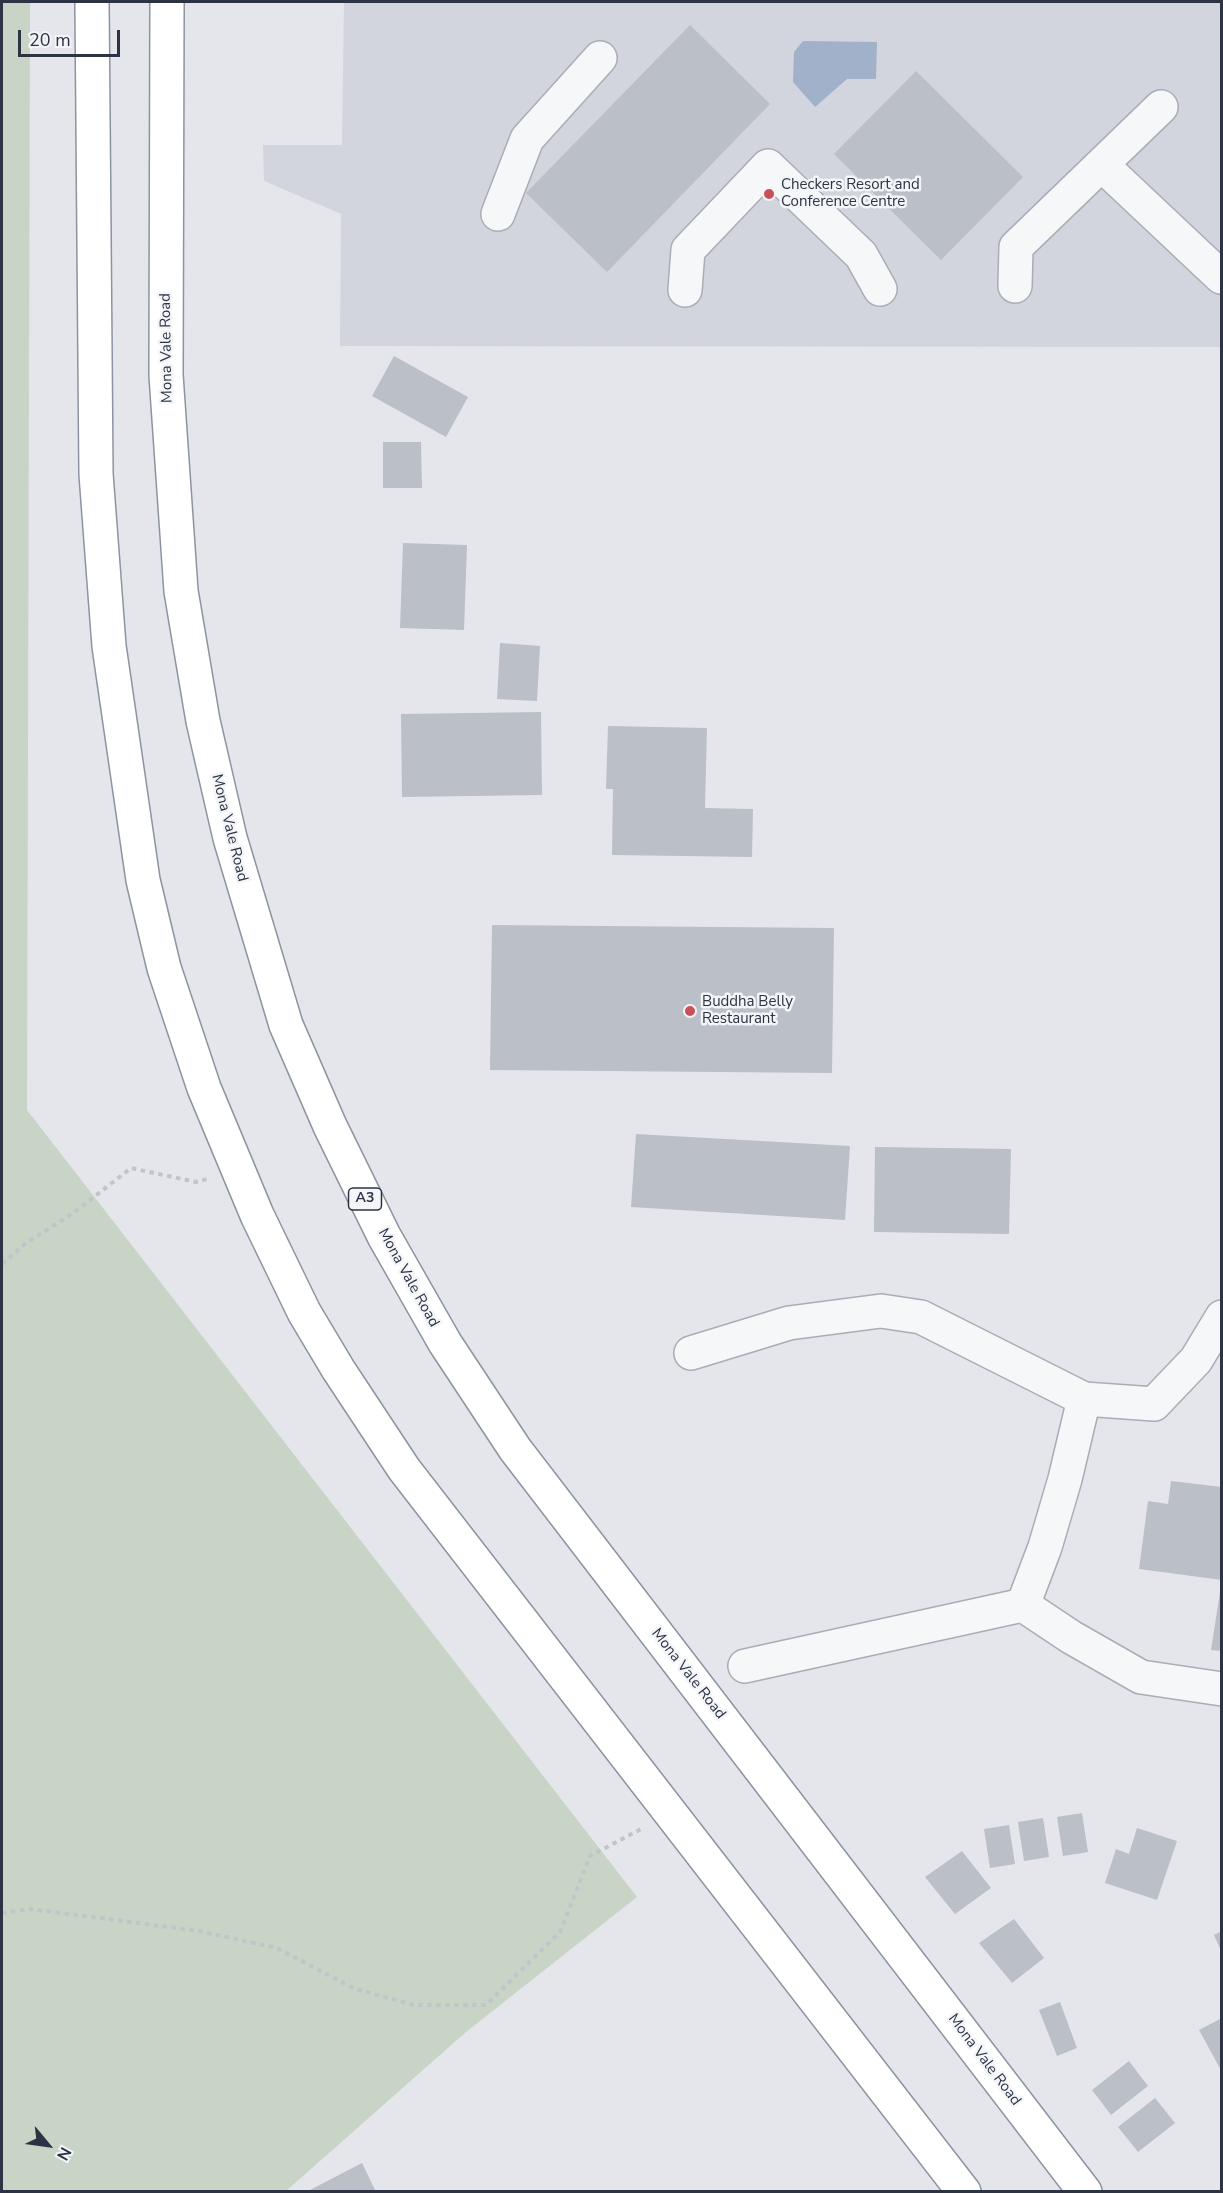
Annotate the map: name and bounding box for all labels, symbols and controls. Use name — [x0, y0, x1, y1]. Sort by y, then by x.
scale bar — [21, 18, 123, 56]
text: 20 m — [29, 28, 71, 52]
place label: Checkers Resort and Conference Centre — [781, 176, 920, 211]
marker: Checkers Resort and Conference Centre — [762, 187, 776, 201]
street label: Mona Vale Road — [157, 293, 177, 403]
street label: Mona Vale Road — [207, 772, 251, 884]
place label: Buddha Belly Restaurant — [702, 993, 793, 1028]
marker: Buddha Belly Restaurant — [683, 1004, 697, 1018]
road number: A3 — [348, 1188, 382, 1210]
street label: Mona Vale Road — [373, 1226, 443, 1330]
street label: Mona Vale Road — [647, 1625, 729, 1723]
street label: Mona Vale Road — [944, 2011, 1024, 2109]
north arrow — [18, 2115, 78, 2175]
text: N — [51, 2143, 76, 2164]

